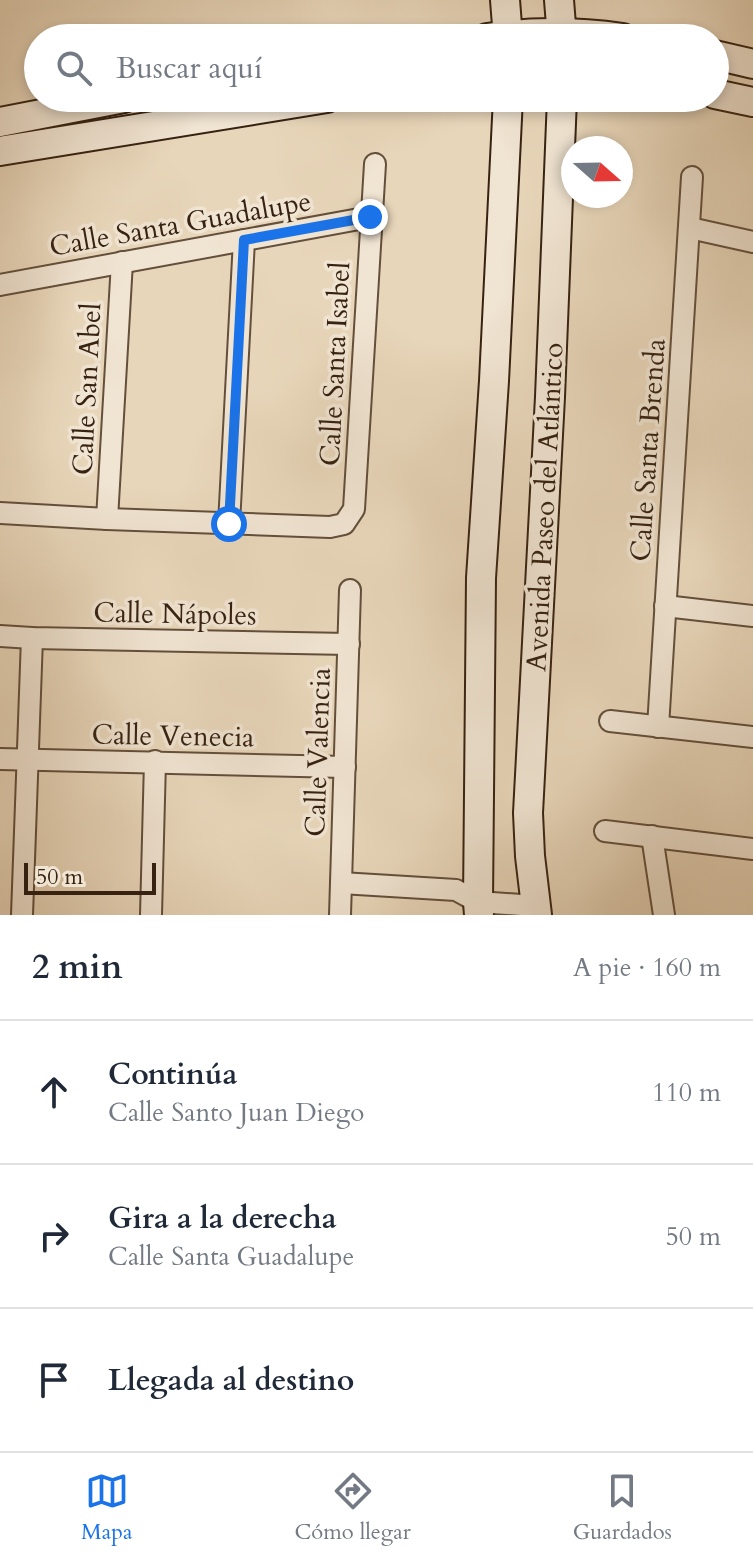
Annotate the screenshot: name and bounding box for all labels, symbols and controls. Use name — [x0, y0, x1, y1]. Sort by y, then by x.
search box — [24, 24, 729, 112]
icon: search — [52, 46, 96, 90]
text: Buscar aquí — [116, 48, 262, 89]
north arrow — [561, 136, 633, 208]
street label: Calle Santa Guadalupe — [46, 182, 314, 266]
route end — [352, 199, 388, 235]
street label: Calle Santa Isabel — [311, 261, 359, 467]
street label: Calle San Abel — [64, 302, 110, 476]
street label: Calle Santa Brenda — [621, 337, 675, 563]
street label: Avenida Paseo del Atlántico — [517, 342, 573, 672]
route start — [211, 506, 247, 542]
street label: Calle Nápoles — [93, 594, 257, 634]
street label: Calle Valencia — [296, 667, 340, 837]
street label: Calle Venecia — [91, 716, 255, 756]
scale bar — [24, 859, 156, 895]
text: 50 m — [36, 862, 83, 892]
text: 2 min — [32, 944, 123, 990]
text: A pie · 160 m — [573, 950, 721, 985]
text: Continúa — [108, 1054, 238, 1095]
icon: ahead — [32, 1070, 76, 1114]
text: 110 m — [652, 1075, 721, 1110]
text: Calle Santo Juan Diego — [108, 1095, 364, 1130]
text: Gira a la derecha — [108, 1198, 337, 1239]
icon: right — [32, 1214, 76, 1258]
text: 50 m — [665, 1219, 721, 1254]
text: Calle Santa Guadalupe — [108, 1239, 354, 1274]
icon: arrive — [32, 1358, 76, 1402]
text: Llegada al destino — [108, 1360, 354, 1401]
tab: Mapa — [81, 1469, 132, 1547]
tab: Cómo llegar — [295, 1469, 411, 1547]
tab: Guardados — [573, 1469, 672, 1547]

